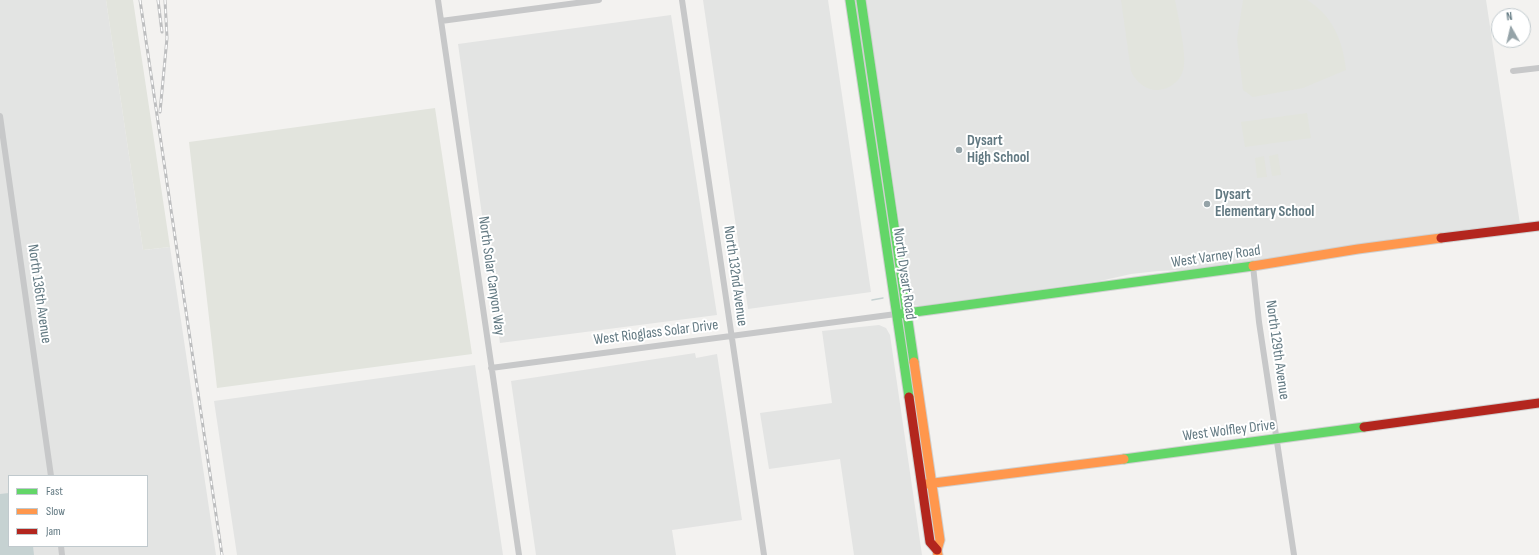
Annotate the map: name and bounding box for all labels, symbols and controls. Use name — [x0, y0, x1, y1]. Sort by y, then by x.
north arrow — [1491, 8, 1531, 48]
text: N — [1506, 10, 1513, 23]
place label: Dysart High School — [967, 132, 1029, 167]
marker: Dysart High School — [954, 145, 964, 155]
place label: Dysart Elementary School — [1215, 186, 1314, 221]
marker: Dysart Elementary School — [1202, 199, 1212, 209]
street label: North Solar Canyon Way — [474, 215, 508, 337]
street label: North 132nd Avenue — [719, 225, 751, 327]
street label: North Dysart Road — [889, 227, 919, 321]
street label: West Varney Road — [1170, 242, 1262, 272]
street label: North 136th Avenue — [23, 243, 55, 345]
street label: North 129th Avenue — [1261, 299, 1293, 401]
street label: West Rioglass Solar Drive — [593, 316, 719, 350]
street label: West Wolfley Drive — [1182, 416, 1276, 446]
legend — [8, 475, 148, 547]
text: Fast — [46, 484, 63, 499]
text: Slow — [46, 504, 65, 519]
text: Jam — [46, 524, 61, 539]

